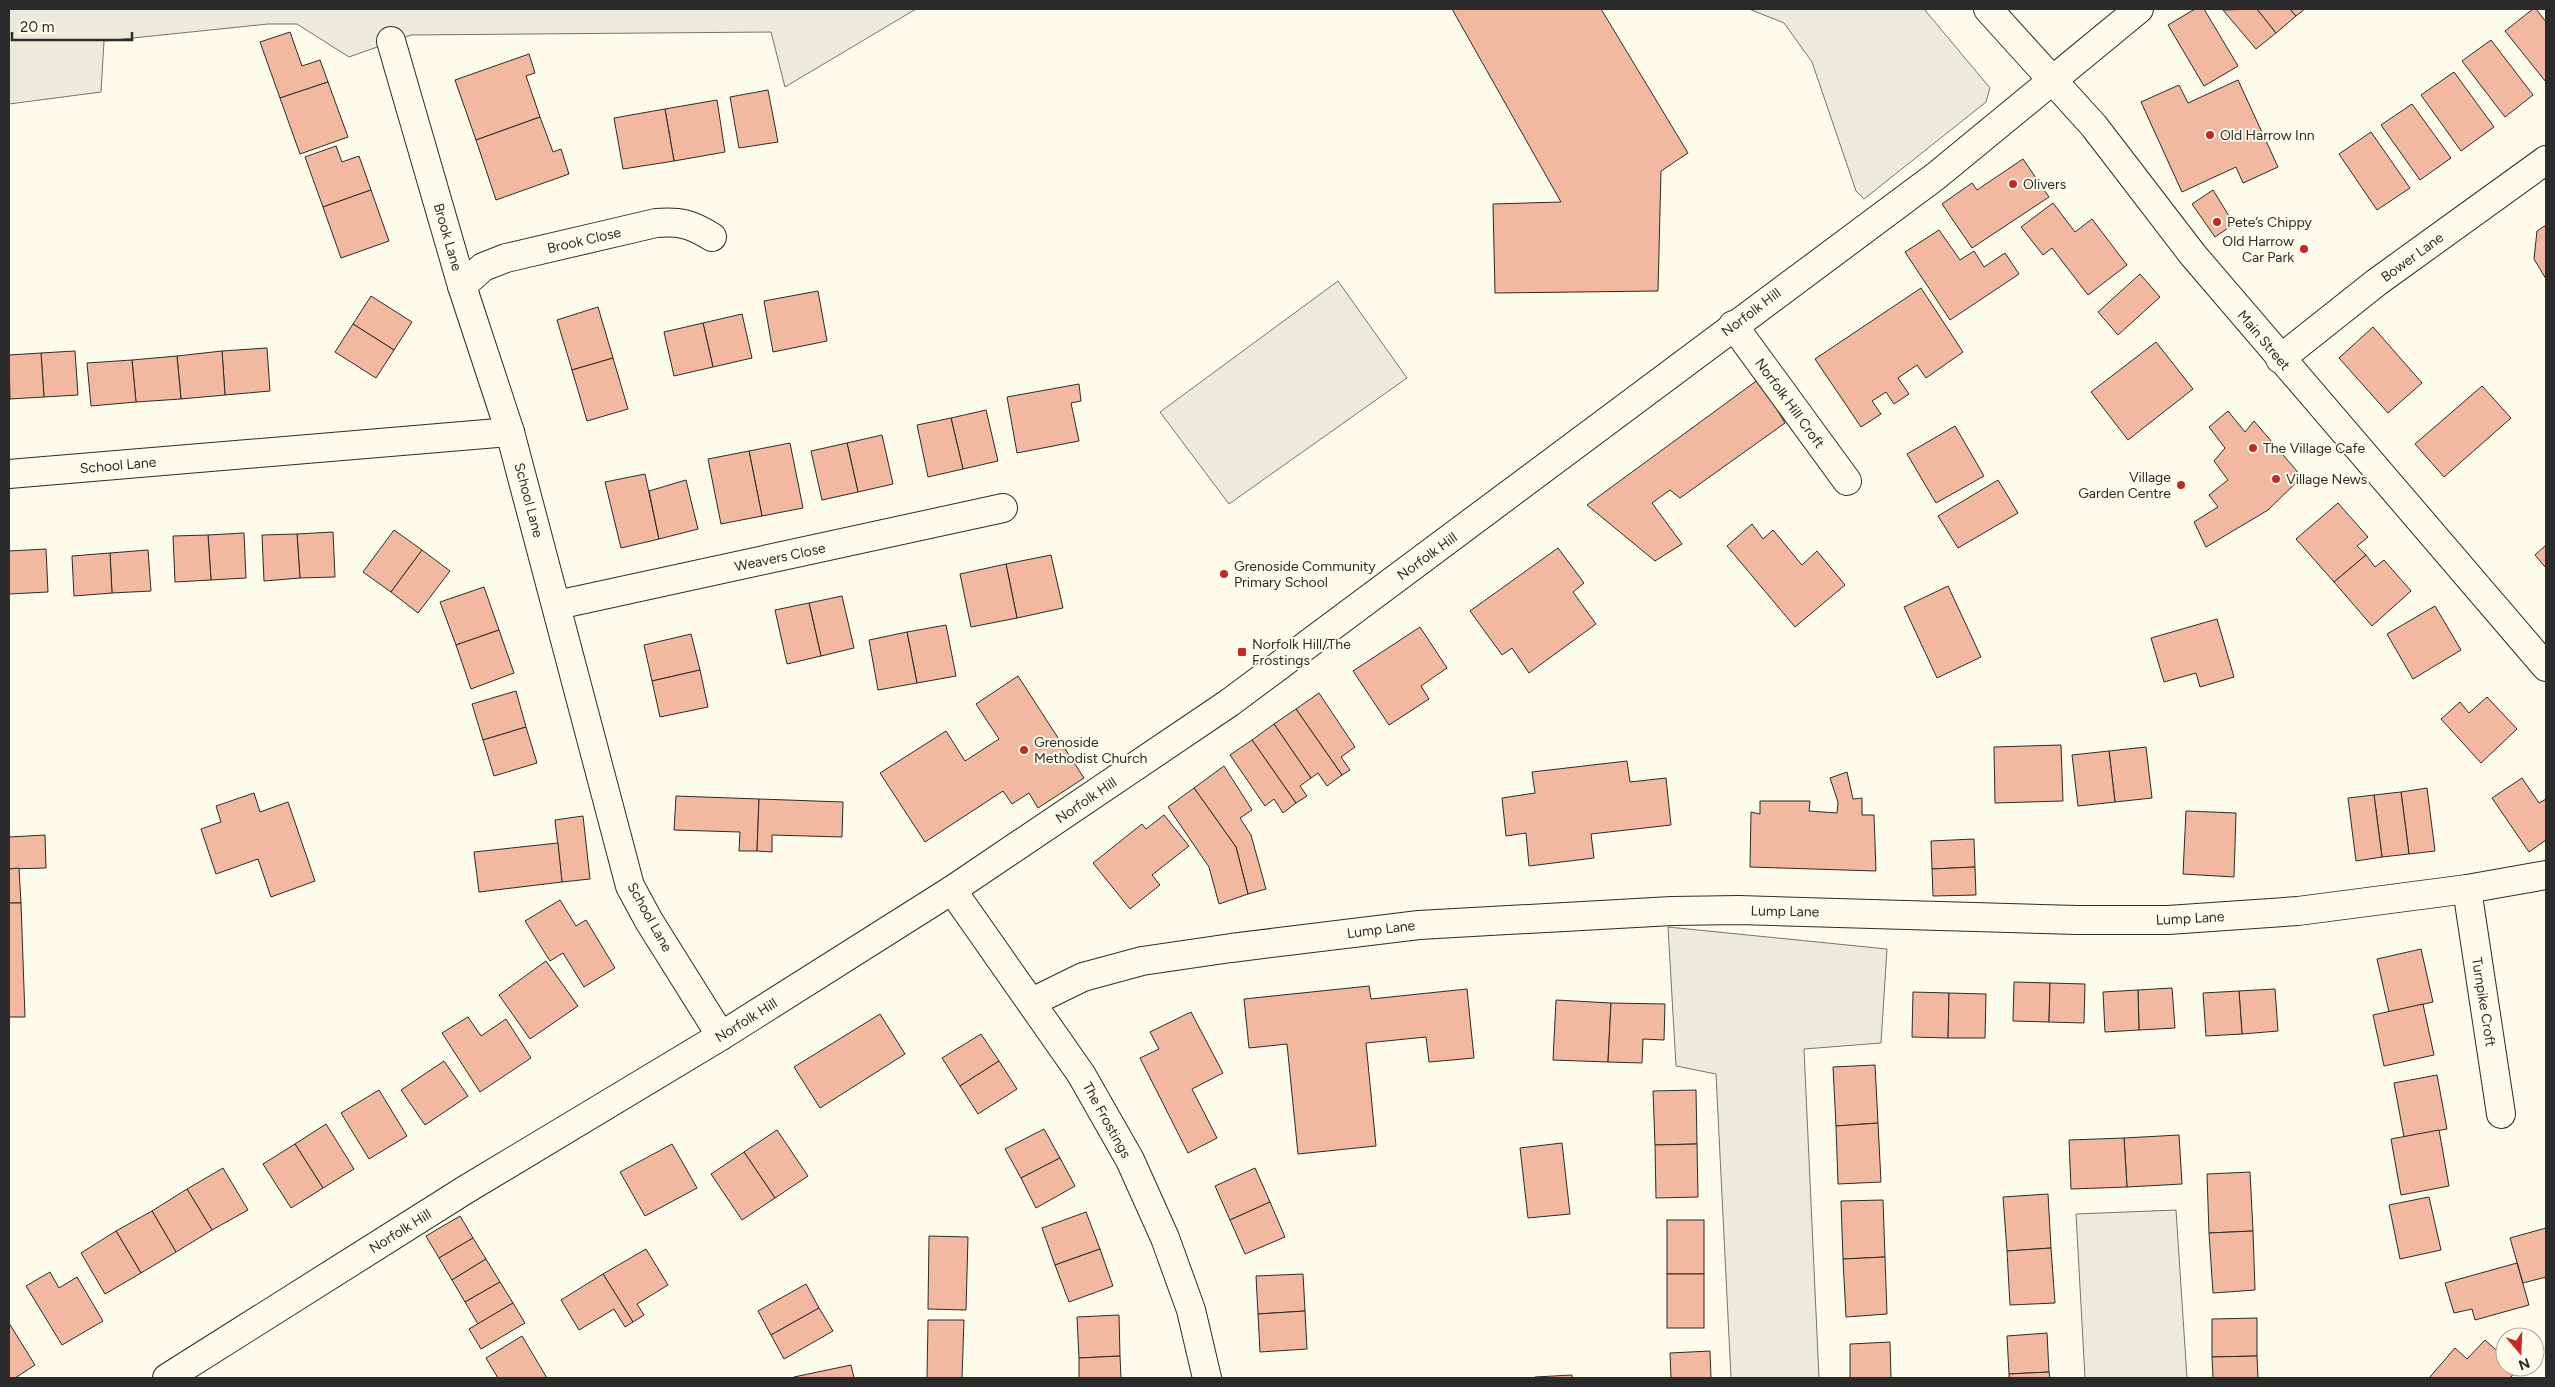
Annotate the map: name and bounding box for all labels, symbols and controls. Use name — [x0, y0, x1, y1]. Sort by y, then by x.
scale bar — [12, 10, 132, 42]
text: 20 m — [20, 18, 54, 36]
place label: Old Harrow Inn — [2220, 127, 2315, 144]
marker: Old Harrow Inn — [2204, 129, 2216, 141]
place label: Olivers — [2023, 176, 2066, 193]
marker: Olivers — [2007, 178, 2019, 190]
street label: Brook Lane — [430, 201, 465, 273]
place label: Pete’s Chippy — [2227, 214, 2313, 231]
marker: Pete’s Chippy — [2211, 216, 2223, 228]
street label: Brook Close — [546, 224, 623, 257]
street label: Bower Lane — [2378, 229, 2447, 286]
place label: Old Harrow Car Park — [2222, 233, 2294, 266]
marker: Old Harrow Car Park — [2298, 243, 2310, 255]
street label: Norfolk Hill — [1718, 284, 1784, 340]
street label: Main Street — [2234, 307, 2293, 374]
street label: Norfolk Hill Croft — [1751, 355, 1828, 452]
place label: The Village Cafe — [2263, 440, 2366, 457]
marker: The Village Cafe — [2247, 442, 2259, 454]
street label: School Lane — [79, 454, 157, 477]
street label: School Lane — [510, 461, 547, 540]
place label: Village Garden Centre — [2078, 469, 2171, 502]
place label: Village News — [2286, 471, 2367, 488]
marker: Village News — [2270, 473, 2282, 485]
marker: Village Garden Centre — [2175, 479, 2187, 491]
street label: Norfolk Hill — [1394, 529, 1461, 584]
street label: Weavers Close — [733, 539, 827, 575]
place label: Grenoside Community Primary School — [1234, 558, 1376, 591]
marker: Grenoside Community Primary School — [1218, 568, 1230, 580]
place label: Norfolk Hill/The Frostings — [1252, 636, 1351, 669]
marker: Norfolk Hill/The Frostings — [1236, 646, 1248, 658]
place label: Grenoside Methodist Church — [1034, 734, 1147, 767]
marker: Grenoside Methodist Church — [1018, 744, 1030, 756]
street label: Norfolk Hill — [1052, 774, 1120, 827]
street label: School Lane — [624, 880, 676, 955]
street label: Lump Lane — [1751, 902, 1820, 921]
street label: Lump Lane — [2155, 908, 2225, 929]
street label: Lump Lane — [1346, 917, 1416, 942]
street label: Turnpike Croft — [2468, 956, 2499, 1048]
street label: Norfolk Hill — [712, 995, 781, 1046]
street label: The Frostings — [1079, 1079, 1134, 1161]
street label: Norfolk Hill — [366, 1206, 435, 1257]
north arrow — [2495, 1327, 2545, 1377]
text: N — [2516, 1354, 2532, 1374]

